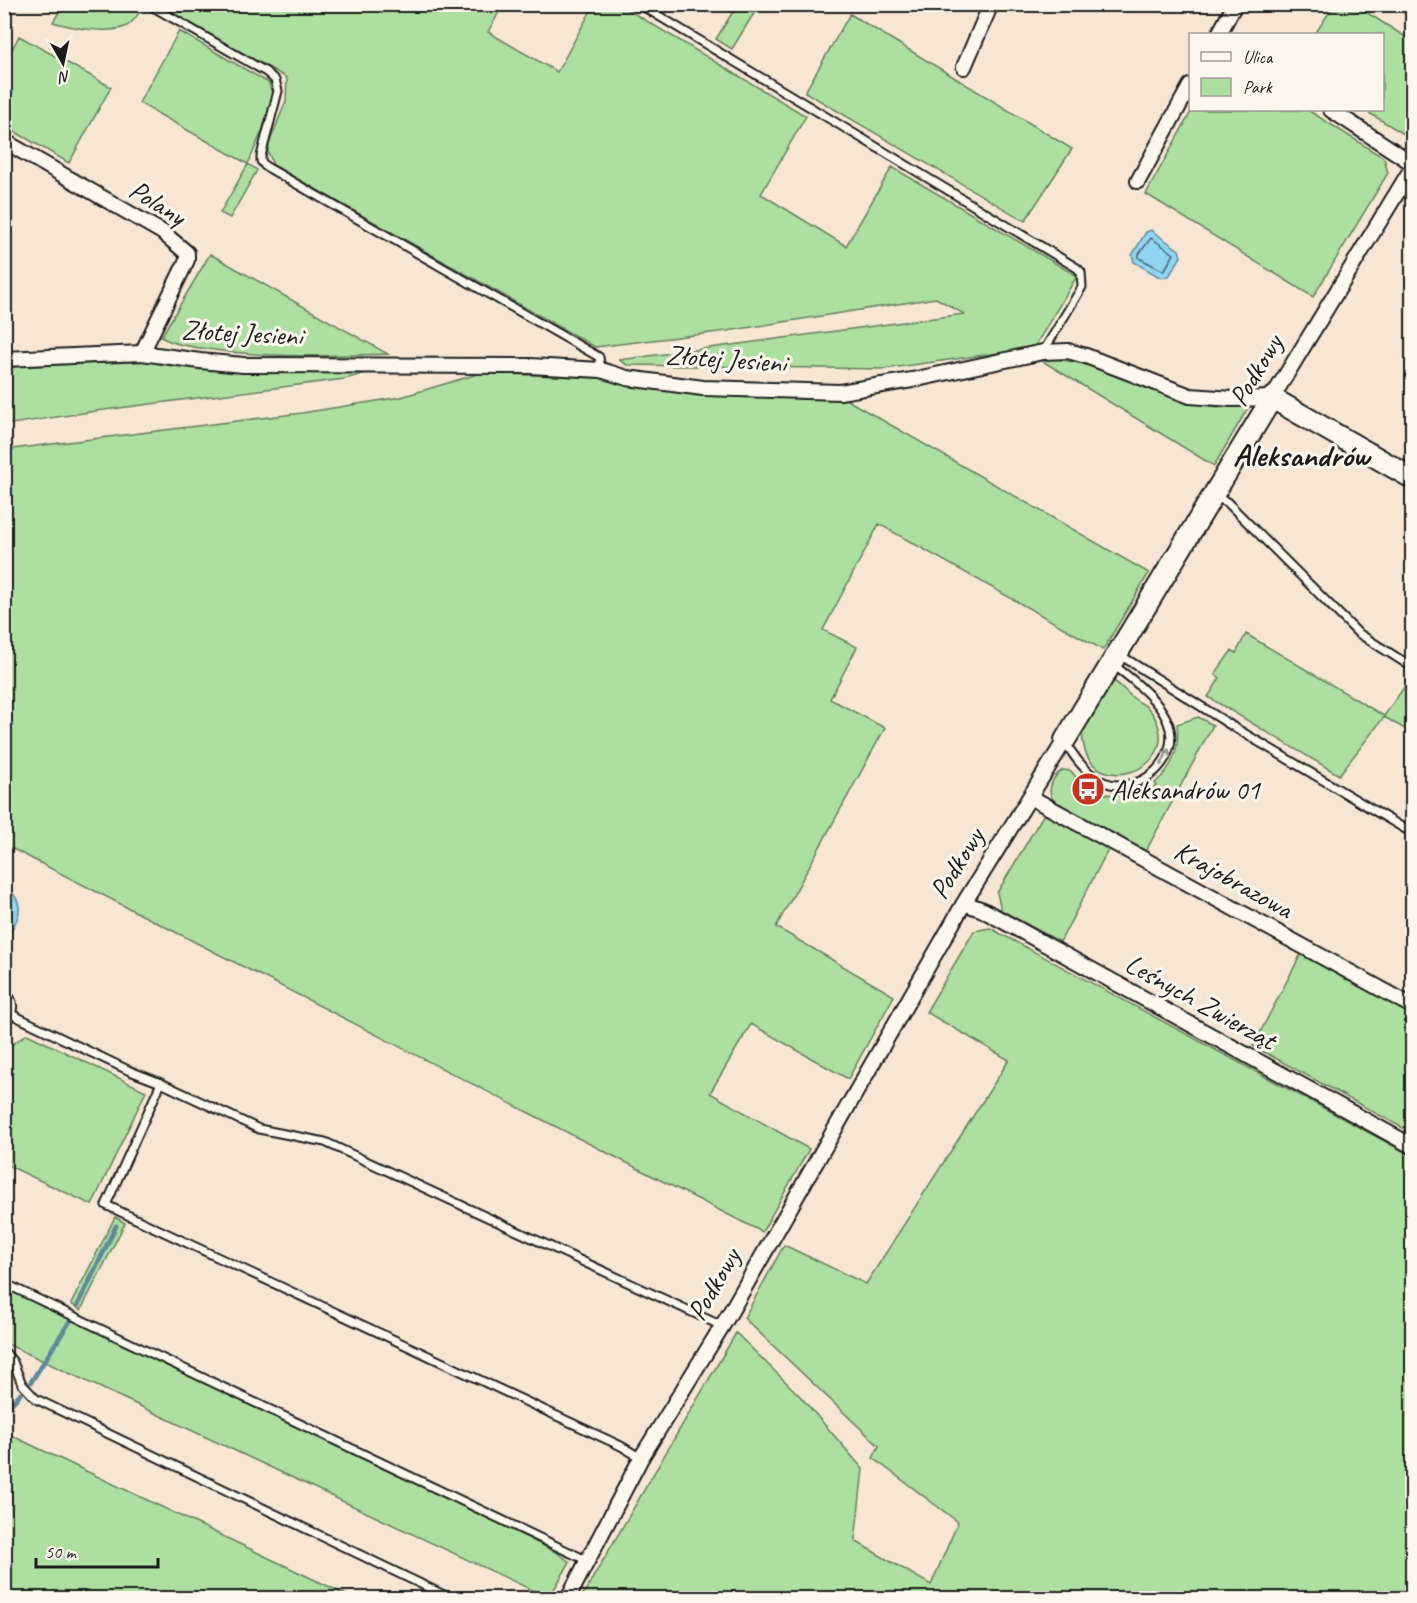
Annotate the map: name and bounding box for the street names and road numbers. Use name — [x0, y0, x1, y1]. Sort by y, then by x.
street label: Polany — [123, 172, 195, 234]
street label: Złotej Jesieni — [181, 312, 307, 353]
street label: Podkowy — [1221, 326, 1292, 412]
street label: Złotej Jesieni — [664, 337, 791, 380]
street label: Podkowy — [921, 819, 993, 905]
street label: Krajobrazowa — [1168, 833, 1301, 927]
street label: Leśnych Zwierząt — [1119, 946, 1285, 1058]
street label: Podkowy — [679, 1240, 749, 1326]

